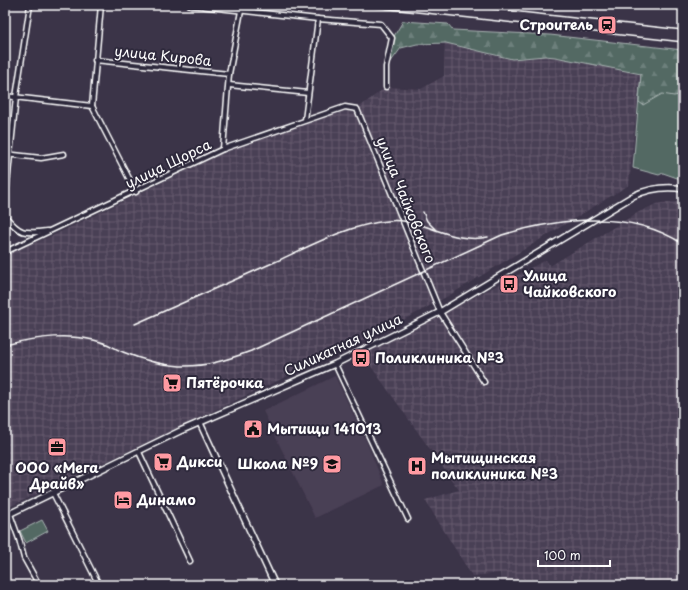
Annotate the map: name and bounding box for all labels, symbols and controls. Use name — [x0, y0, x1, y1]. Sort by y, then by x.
place label: Строитель — [520, 14, 593, 35]
station icon: Строитель — [596, 14, 618, 36]
street label: улица Кирова — [113, 40, 213, 71]
street label: улица Щорса — [121, 133, 215, 194]
street label: улица Чайковского — [371, 133, 441, 266]
place label: Улица Чайковского — [522, 265, 616, 302]
bus stop icon: Улица Чайковского — [498, 273, 520, 295]
street label: Силикатная улица — [280, 308, 405, 381]
bus stop icon: Поликлиника №3 — [350, 347, 372, 369]
place label: Поликлиника №3 — [375, 347, 504, 368]
supermarket icon: Пятёрочка — [161, 372, 183, 394]
place label: Пятёрочка — [186, 372, 264, 393]
public building icon: Мытищи 141013 — [242, 418, 264, 440]
place label: Мытищи 141013 — [267, 418, 381, 439]
office icon: ООО «Мега Драйв» — [46, 436, 68, 458]
place label: Мытищинская поликлиника №3 — [431, 447, 558, 484]
supermarket icon: Дикси — [152, 451, 174, 473]
place label: Дикси — [176, 451, 222, 472]
place label: Школа №9 — [238, 453, 318, 474]
school or university icon: Школа №9 — [321, 453, 343, 475]
hospital icon: Мытищинская поликлиника №3 — [406, 455, 428, 477]
place label: ООО «Мега Драйв» — [15, 457, 99, 494]
hotel icon: Динамо — [112, 489, 134, 511]
place label: Динамо — [136, 489, 196, 510]
scale bar — [538, 542, 610, 568]
text: 100 m — [544, 546, 581, 564]

